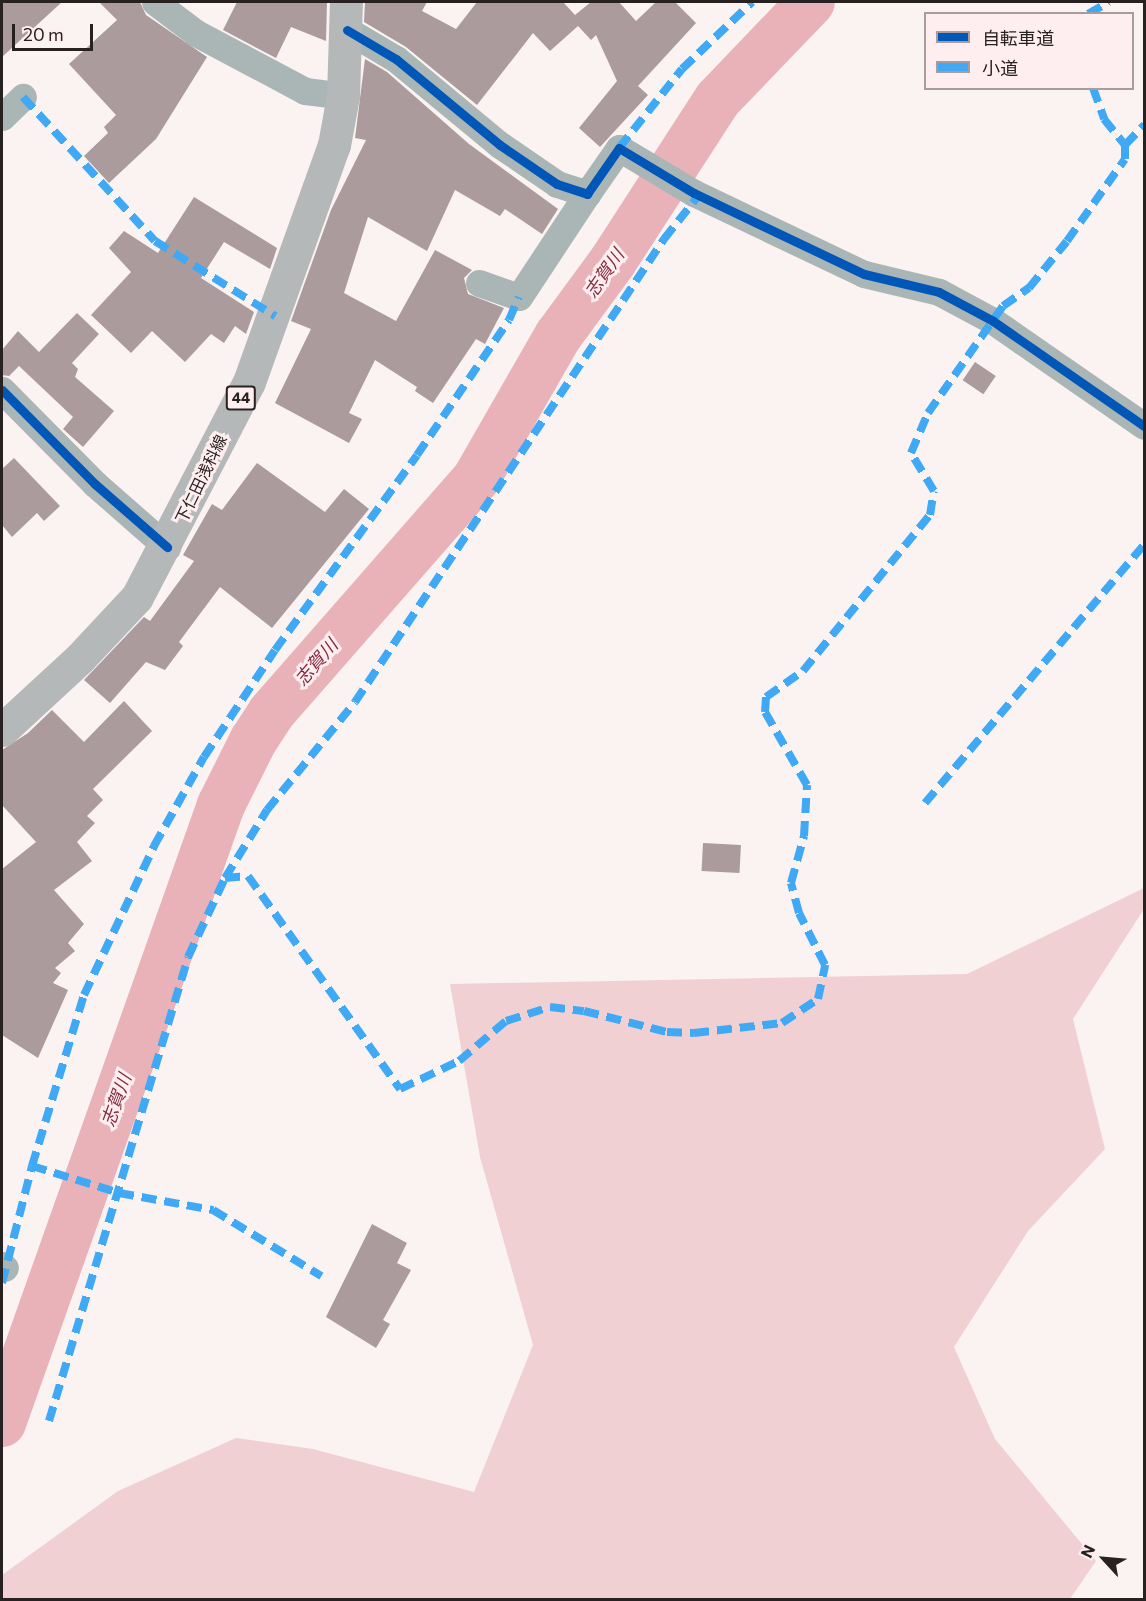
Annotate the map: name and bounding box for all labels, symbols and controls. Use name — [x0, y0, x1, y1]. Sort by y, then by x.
scale bar — [15, 12, 96, 50]
legend — [924, 12, 1134, 90]
text: 20 m — [23, 23, 64, 45]
text: 自転車道 — [982, 27, 1054, 49]
text: 小道 — [982, 57, 1018, 79]
water label: 志賀川 — [580, 245, 628, 301]
road number: 44 — [224, 386, 258, 410]
street label: 下仁田浅科線 — [171, 432, 231, 526]
water label: 志賀川 — [290, 635, 342, 689]
water label: 志賀川 — [97, 1071, 135, 1129]
north arrow — [1074, 1529, 1134, 1589]
text: N — [1076, 1541, 1099, 1560]

